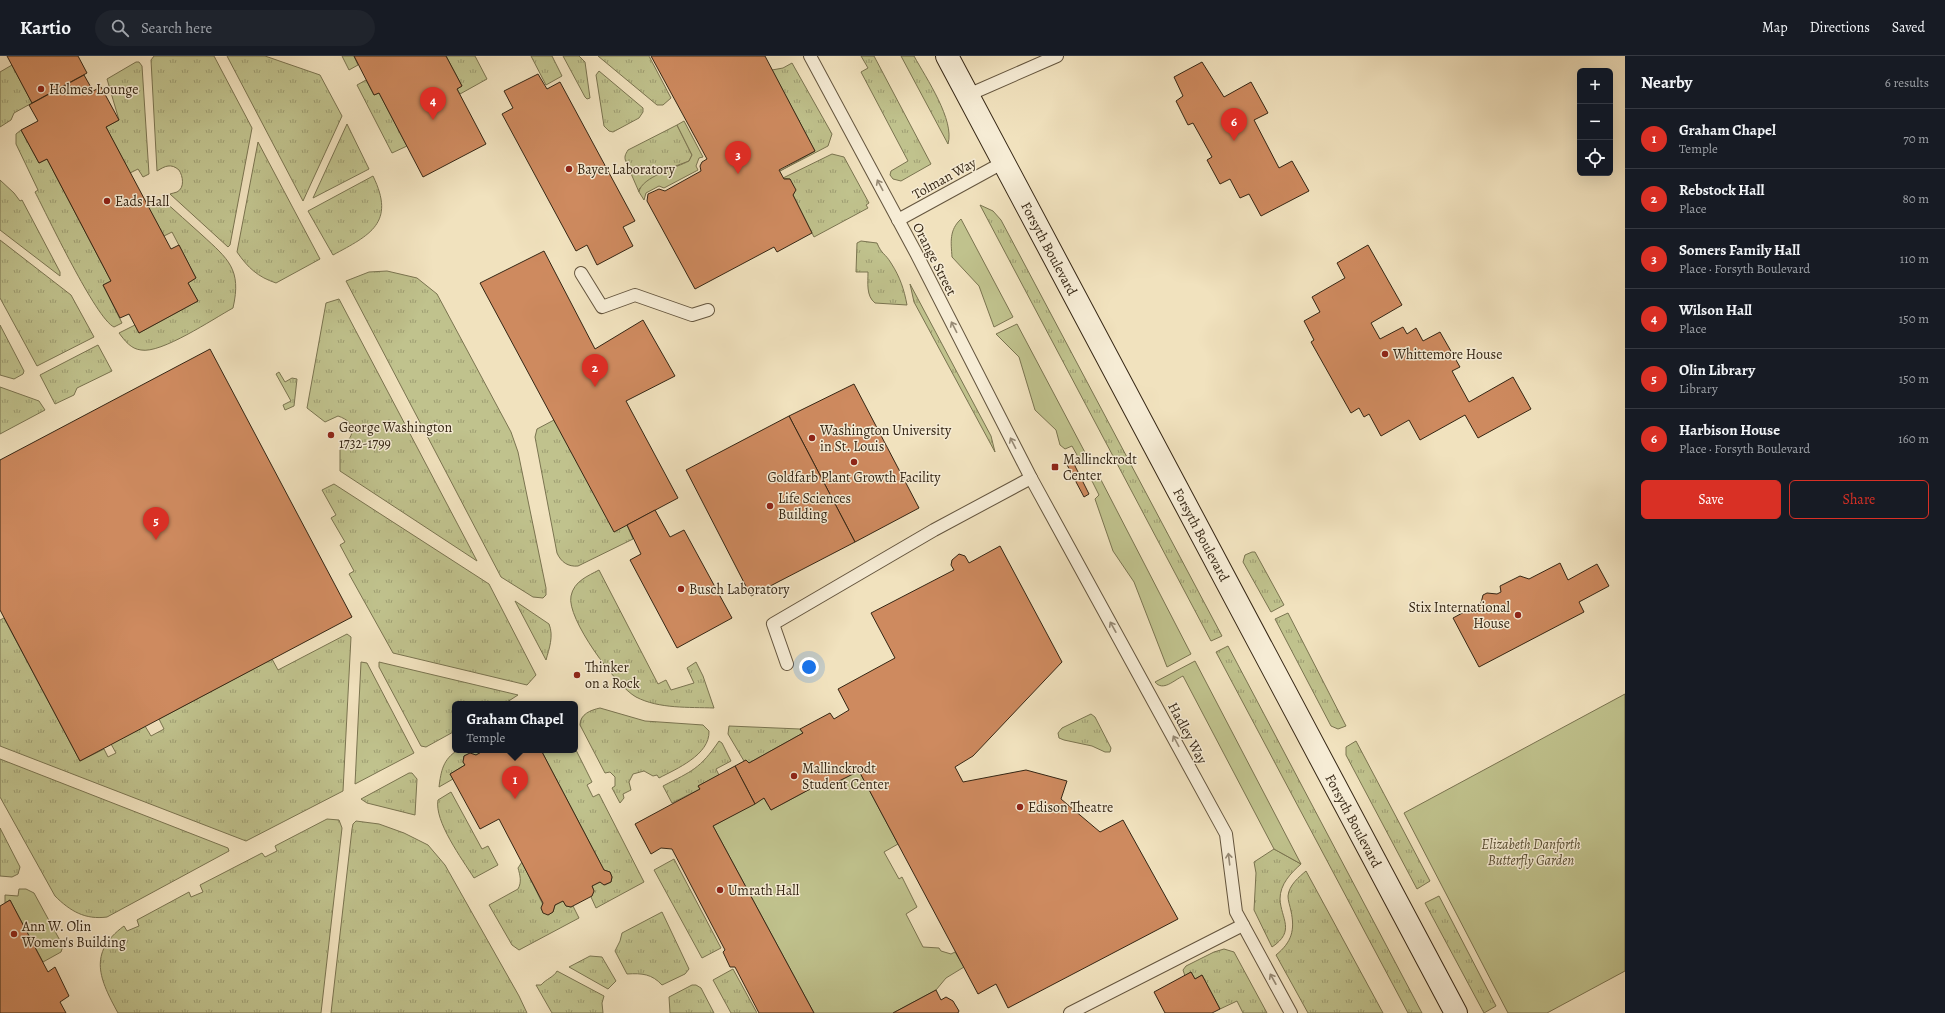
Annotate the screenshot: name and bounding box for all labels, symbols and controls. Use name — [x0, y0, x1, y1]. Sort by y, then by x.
search box — [95, 10, 375, 46]
text: Kartio — [20, 15, 71, 41]
icon: search — [109, 17, 131, 39]
text: Search here — [141, 18, 212, 38]
text: Map — [1762, 18, 1788, 37]
text: Directions — [1810, 18, 1870, 37]
text: Saved — [1892, 18, 1925, 37]
map controls — [1577, 68, 1613, 176]
button: + — [1577, 68, 1613, 104]
text: Nearby — [1641, 71, 1692, 94]
text: 6 results — [1885, 74, 1929, 91]
place label: Holmes Lounge — [49, 80, 139, 99]
marker: Holmes Lounge — [36, 84, 46, 94]
pin: 4 — [420, 87, 446, 120]
button: − — [1577, 104, 1613, 140]
pin: 6 — [1221, 108, 1247, 141]
text: Graham Chapel — [1679, 120, 1776, 140]
text: 1 — [1652, 130, 1656, 147]
text: 70 m — [1903, 130, 1929, 147]
button: locate — [1577, 140, 1613, 176]
text: Temple — [1679, 140, 1718, 157]
pin: 3 — [725, 141, 751, 174]
street label: Tolman Way — [909, 153, 980, 204]
place label: Bayer Laboratory — [577, 160, 676, 179]
marker: Bayer Laboratory — [564, 164, 574, 174]
one-way arrow — [876, 180, 883, 192]
text: Rebstock Hall — [1679, 180, 1764, 200]
text: 2 — [1651, 190, 1657, 207]
text: 80 m — [1902, 190, 1929, 207]
place label: Eads Hall — [115, 192, 170, 211]
marker: Eads Hall — [102, 196, 112, 206]
street label: Forsyth Boulevard — [1016, 199, 1082, 299]
text: Place — [1679, 200, 1707, 217]
street label: Orange Street — [908, 219, 961, 299]
text: Somers Family Hall — [1679, 240, 1800, 260]
text: 3 — [1651, 250, 1657, 267]
text: 110 m — [1900, 250, 1929, 267]
text: Place · Forsyth Boulevard — [1679, 260, 1810, 277]
text: Wilson Hall — [1679, 300, 1752, 320]
text: 4 — [1651, 310, 1657, 327]
text: 150 m — [1899, 310, 1929, 327]
text: Place — [1679, 320, 1707, 337]
one-way arrow — [950, 321, 957, 333]
place label: Whittemore House — [1392, 345, 1502, 364]
marker: Whittemore House — [1380, 349, 1390, 359]
pin: 2 — [582, 354, 608, 387]
text: Olin Library — [1679, 360, 1755, 380]
text: 5 — [1651, 370, 1657, 387]
text: 150 m — [1899, 370, 1929, 387]
text: Library — [1679, 380, 1718, 397]
place label: George Washington 1732-1799 — [339, 418, 453, 453]
text: Harbison House — [1679, 420, 1780, 440]
place label: Washington University in St. Louis — [819, 421, 952, 456]
marker: George Washington 1732-1799 — [326, 430, 336, 440]
text: 6 — [1651, 430, 1657, 447]
text: 160 m — [1898, 430, 1929, 447]
marker: Washington University in St. Louis — [807, 433, 817, 443]
one-way arrow — [1009, 437, 1016, 449]
text: Place · Forsyth Boulevard — [1679, 440, 1810, 457]
place label: Mallinckrodt Center — [1063, 450, 1137, 485]
marker: Goldfarb Plant Growth Facility — [849, 457, 859, 467]
marker: Mallinckrodt Center — [1050, 462, 1060, 472]
place label: Goldfarb Plant Growth Facility — [768, 468, 941, 487]
button: Save — [1641, 480, 1781, 519]
button: Share — [1789, 480, 1929, 519]
street label: Forsyth Boulevard — [1168, 485, 1234, 585]
place label: Life Sciences Building — [778, 489, 851, 524]
marker: Life Sciences Building — [765, 501, 775, 511]
pin: 5 — [143, 507, 169, 540]
place label: Busch Laboratory — [689, 580, 790, 599]
marker: Busch Laboratory — [676, 584, 686, 594]
place label: Stix International House — [1408, 598, 1511, 633]
marker: Stix International House — [1513, 610, 1523, 620]
one-way arrow — [1109, 622, 1117, 634]
your location — [799, 657, 819, 677]
place label: Thinker on a Rock — [585, 658, 640, 693]
marker: Thinker on a Rock — [572, 670, 582, 680]
street label: Hadley Way — [1163, 699, 1212, 768]
popup — [452, 701, 578, 753]
text: Graham Chapel — [467, 709, 563, 729]
text: Temple — [467, 729, 505, 746]
one-way arrow — [1171, 736, 1179, 748]
place label: Mallinckrodt Student Center — [802, 759, 890, 794]
pin: 1 — [502, 766, 528, 799]
marker: Mallinckrodt Student Center — [789, 771, 799, 781]
street label: Forsyth Boulevard — [1321, 771, 1386, 871]
place label: Edison Theatre — [1028, 798, 1113, 817]
marker: Edison Theatre — [1015, 802, 1025, 812]
park label: Elizabeth Danforth Butterfly Garden — [1481, 835, 1581, 870]
one-way arrow — [1225, 853, 1233, 866]
place label: Umrath Hall — [728, 881, 800, 900]
marker: Umrath Hall — [715, 885, 725, 895]
place label: Ann W. Olin Women's Building — [21, 917, 126, 952]
marker: Ann W. Olin Women's Building — [9, 929, 19, 939]
one-way arrow — [1268, 973, 1276, 985]

